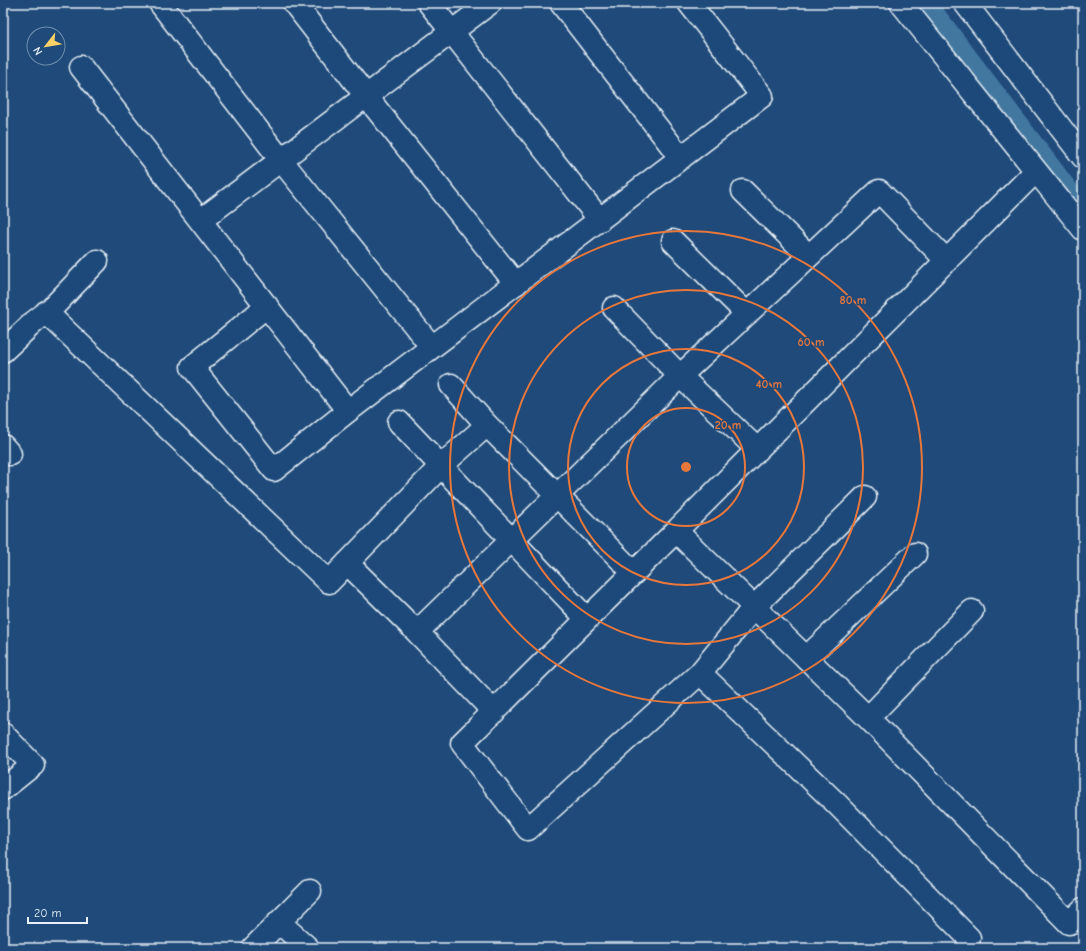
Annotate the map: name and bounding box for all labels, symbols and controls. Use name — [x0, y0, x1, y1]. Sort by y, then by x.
north arrow — [26, 26, 66, 66]
text: N — [30, 44, 45, 57]
text: 80 m — [840, 293, 866, 307]
text: 60 m — [798, 335, 824, 349]
text: 40 m — [756, 377, 782, 391]
text: 20 m — [715, 418, 741, 432]
centre of rings — [679, 460, 693, 474]
scale bar — [28, 899, 87, 925]
text: 20 m — [34, 906, 62, 920]

